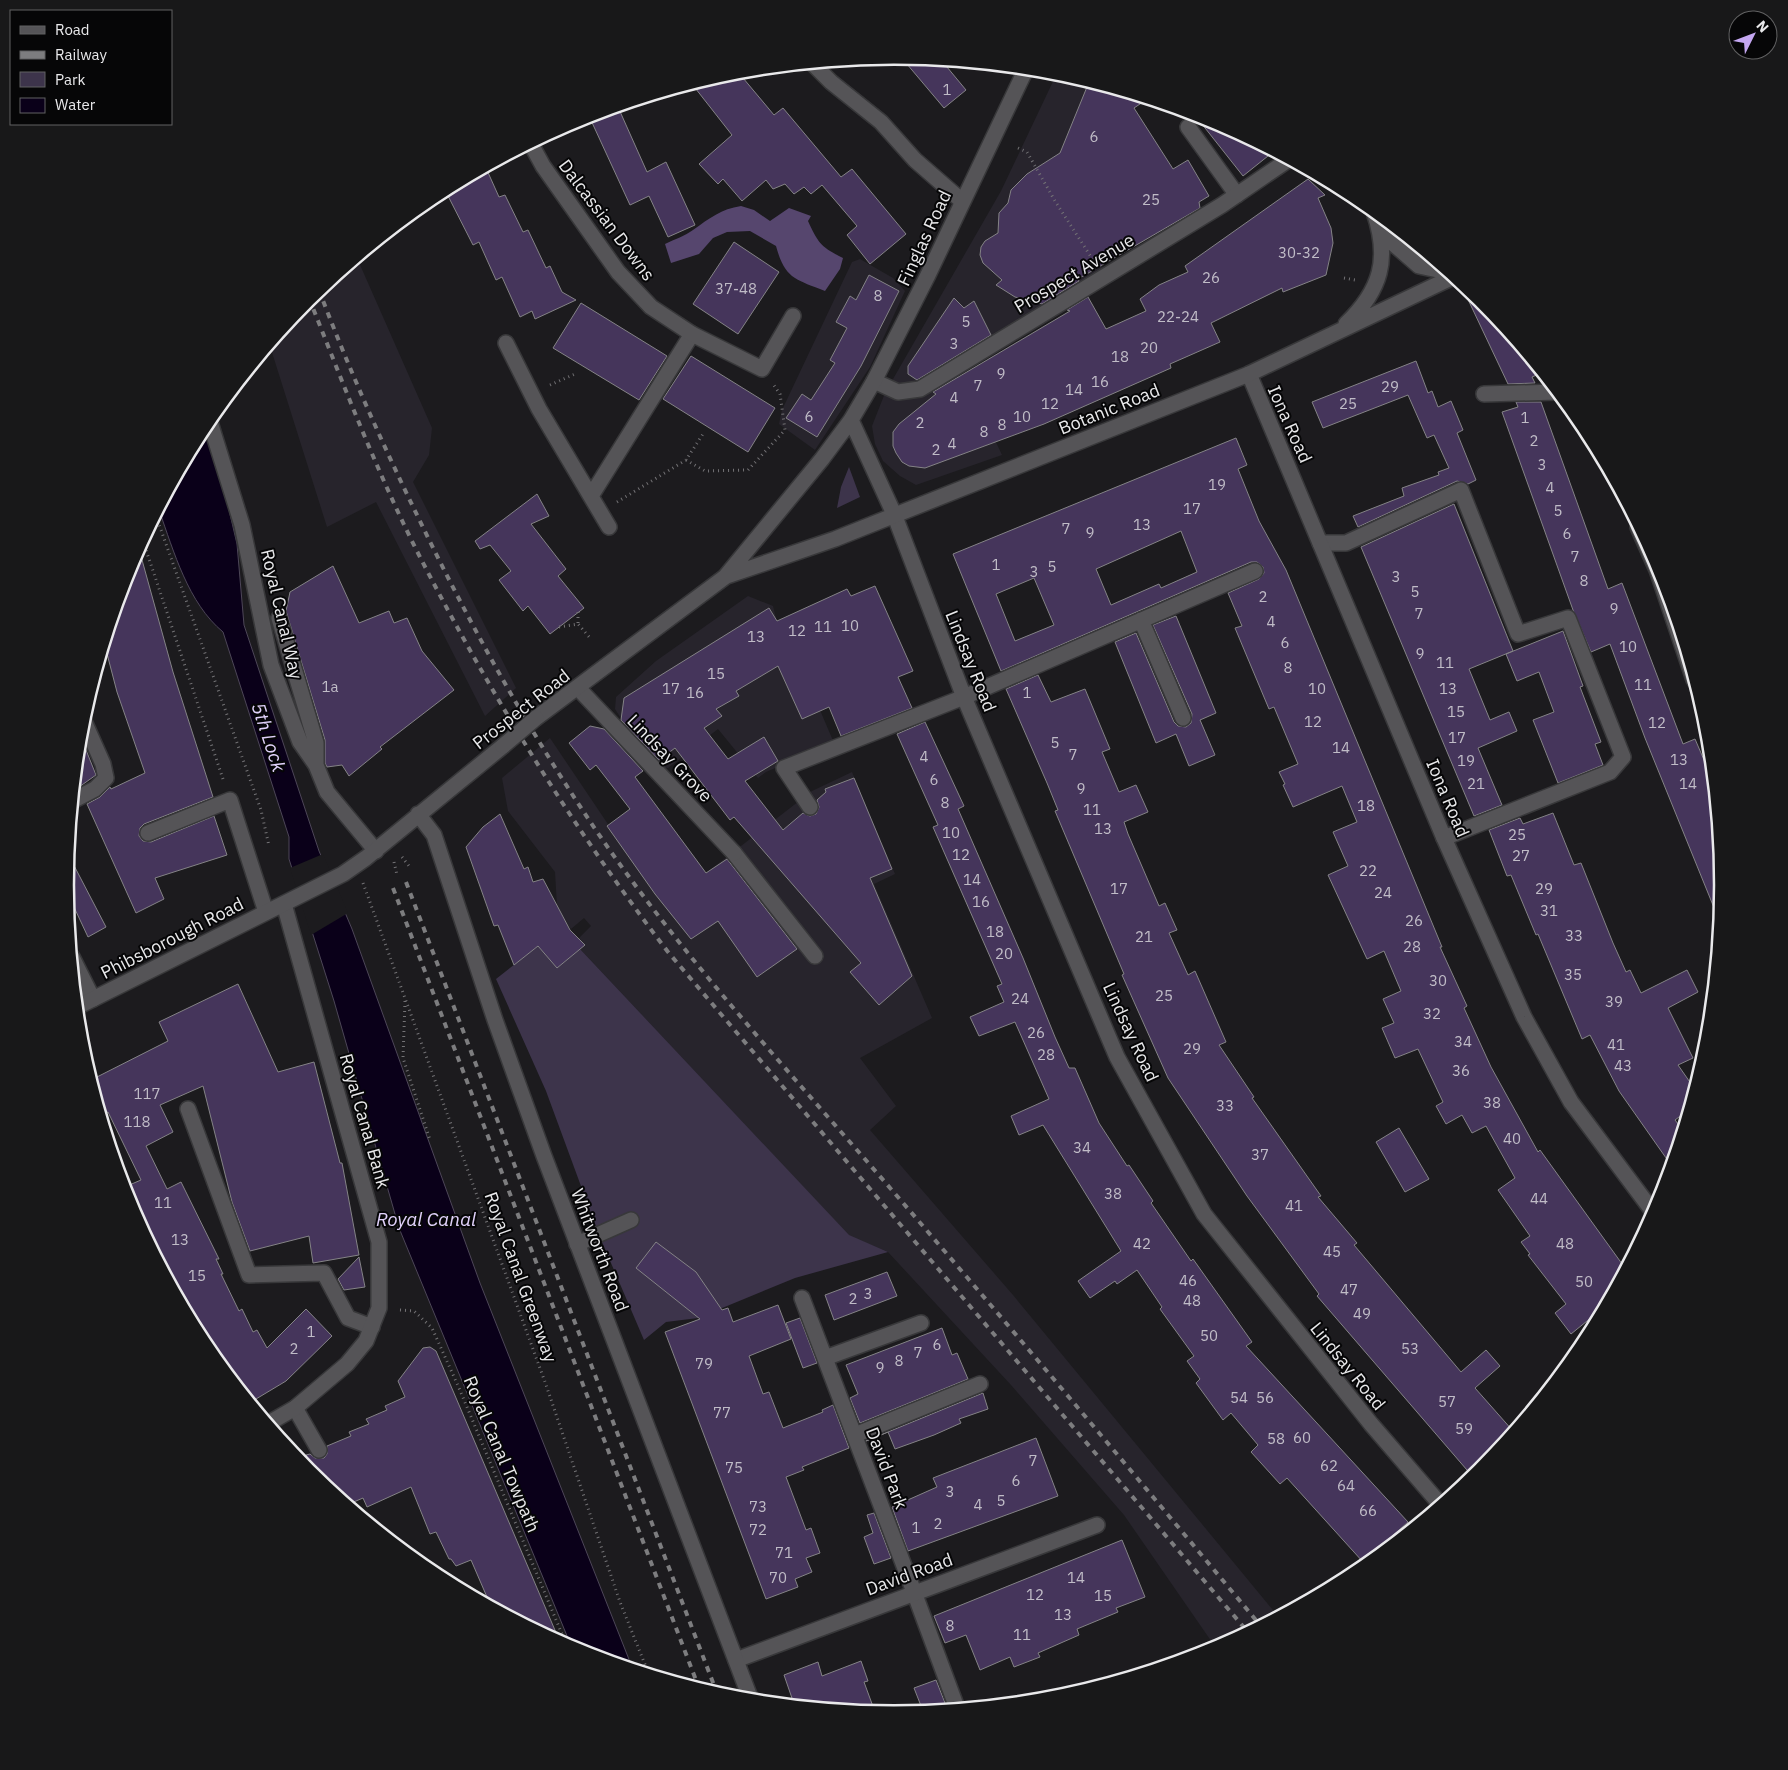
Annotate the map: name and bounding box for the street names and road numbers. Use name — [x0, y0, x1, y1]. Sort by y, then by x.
street label: Dalcassian Downs — [554, 155, 660, 285]
street label: Finglas Road — [892, 186, 956, 290]
street label: Prospect Avenue — [1010, 228, 1138, 318]
street label: Botanic Road — [1055, 378, 1163, 440]
street label: Iona Road — [1263, 382, 1317, 466]
street label: Royal Canal Way — [256, 547, 308, 681]
street label: Lindsay Road — [940, 607, 1002, 715]
street label: Prospect Road — [468, 664, 574, 754]
street label: Lindsay Grove — [622, 709, 718, 807]
street label: Iona Road — [1421, 755, 1475, 841]
street label: Phibsborough Road — [97, 892, 247, 984]
street label: Lindsay Road — [1098, 979, 1164, 1085]
street label: Royal Canal Bank — [335, 1051, 395, 1192]
street label: Whitworth Road — [566, 1185, 634, 1315]
street label: Royal Canal Greenway — [479, 1189, 563, 1365]
street label: Lindsay Road — [1305, 1317, 1391, 1415]
street label: Royal Canal Towpath — [459, 1372, 545, 1536]
street label: David Park — [861, 1424, 913, 1513]
street label: David Road — [862, 1548, 956, 1600]

